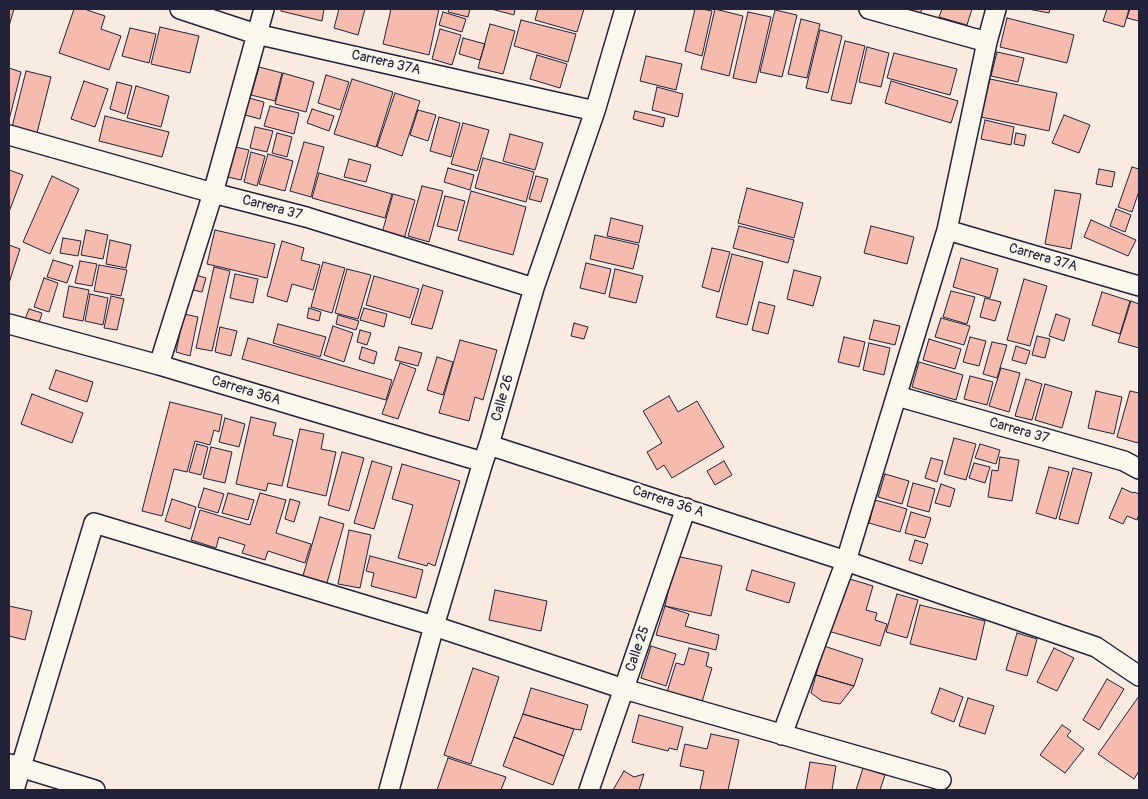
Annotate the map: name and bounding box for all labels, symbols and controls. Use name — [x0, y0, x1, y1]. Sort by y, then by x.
street label: Carrera 37A — [350, 47, 422, 79]
street label: Carrera 37 — [240, 192, 304, 224]
street label: Carrera 37A — [1007, 240, 1079, 276]
street label: Carrera 36A — [209, 373, 283, 409]
street label: Calle 26 — [488, 373, 518, 423]
street label: Carrera 37 — [987, 414, 1051, 448]
street label: Carrera 36 A — [630, 483, 706, 521]
street label: Calle 25 — [622, 624, 654, 674]

